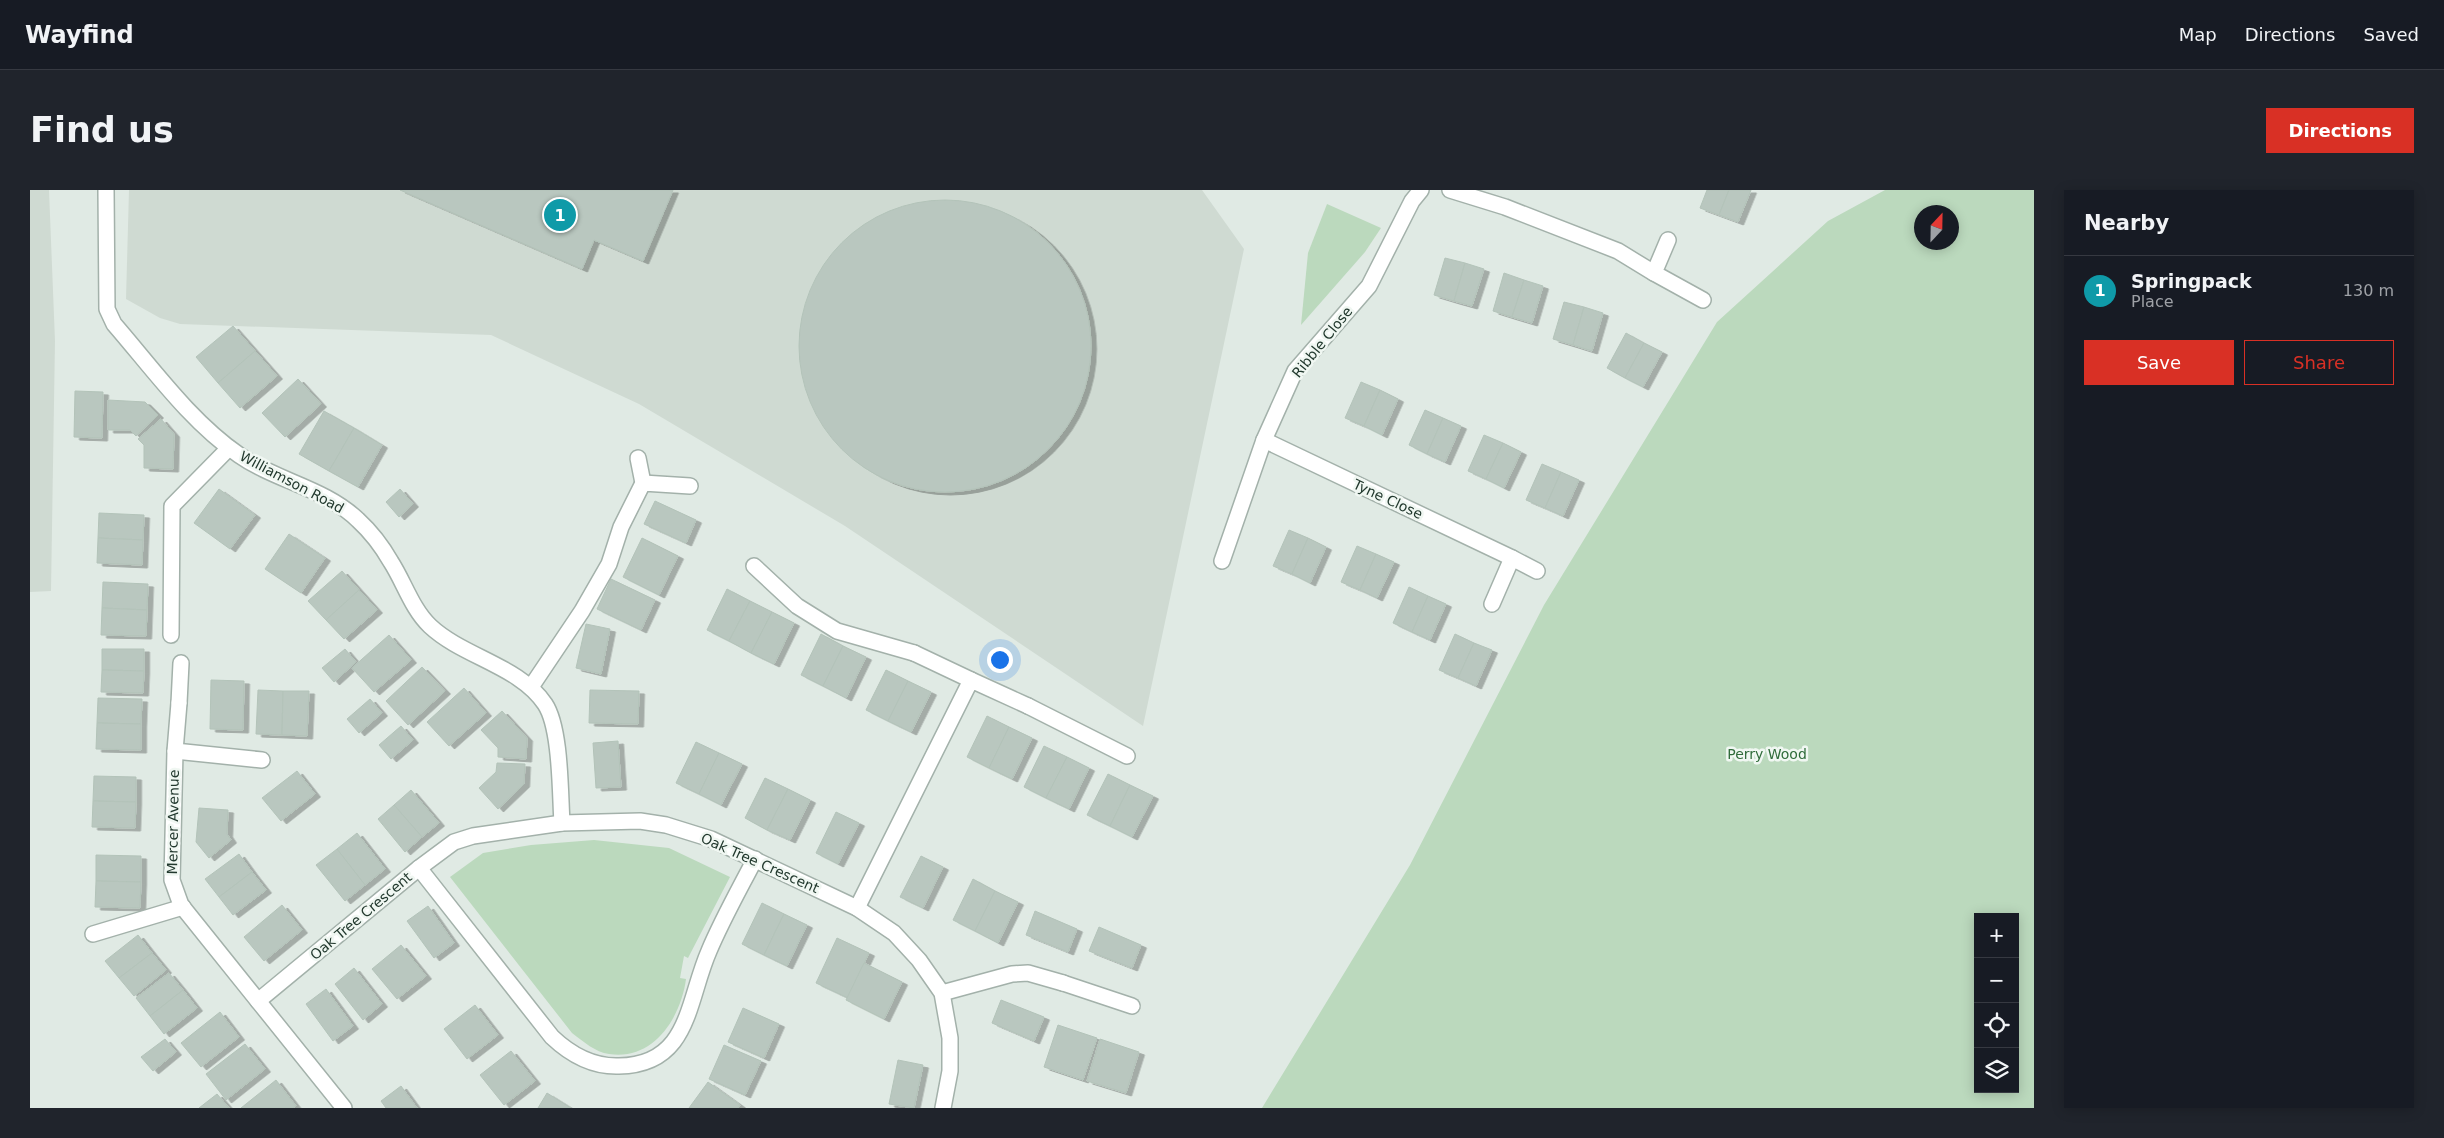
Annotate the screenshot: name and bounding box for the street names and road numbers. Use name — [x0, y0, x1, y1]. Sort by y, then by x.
street label: Ribble Close — [1289, 303, 1355, 381]
street label: Williamson Road — [237, 448, 347, 516]
street label: Tyne Close — [1350, 476, 1425, 522]
street label: Mercer Avenue — [164, 770, 182, 874]
street label: Oak Tree Crescent — [698, 830, 822, 896]
street label: Oak Tree Crescent — [307, 869, 415, 963]

